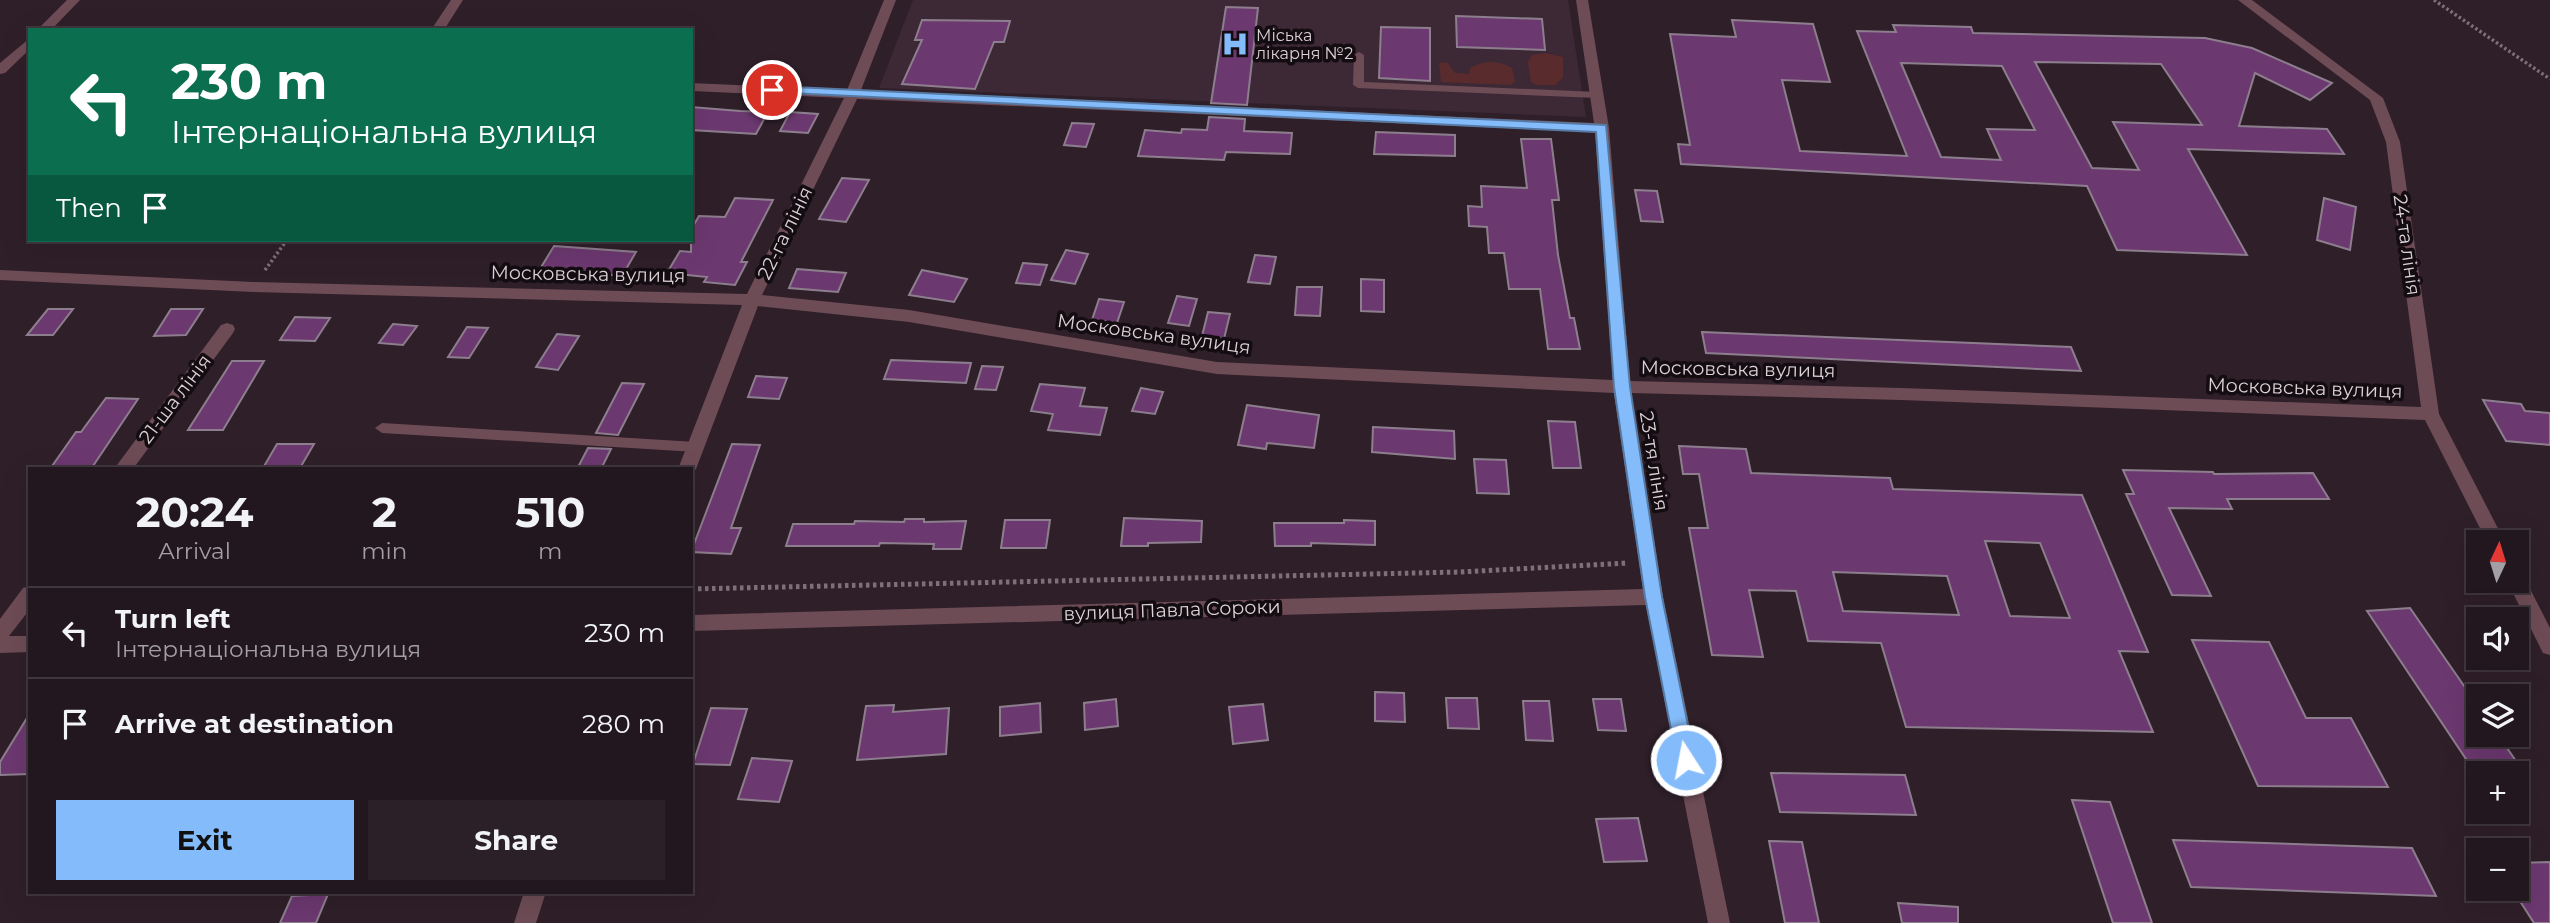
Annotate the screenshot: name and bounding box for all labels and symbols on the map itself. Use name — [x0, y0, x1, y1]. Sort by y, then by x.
place label: Міська лікарня №2 — [1256, 26, 1353, 63]
hospital icon: Міська лікарня №2 — [1220, 29, 1250, 59]
pin — [742, 60, 802, 120]
street label: 22-га лінія — [753, 183, 817, 283]
street label: 24-та лінія — [2389, 193, 2425, 297]
street label: Московська вулиця — [490, 261, 686, 287]
street label: Московська вулиця — [1056, 309, 1252, 359]
street label: 21-ша лінія — [134, 350, 216, 448]
street label: Московська вулиця — [1640, 356, 1836, 382]
street label: Московська вулиця — [2207, 373, 2403, 403]
street label: 23-тя лінія — [1635, 410, 1673, 512]
north arrow — [2466, 530, 2529, 593]
street label: вулиця Павла Сороки — [1063, 595, 1281, 625]
position arrow — [1649, 723, 1723, 797]

